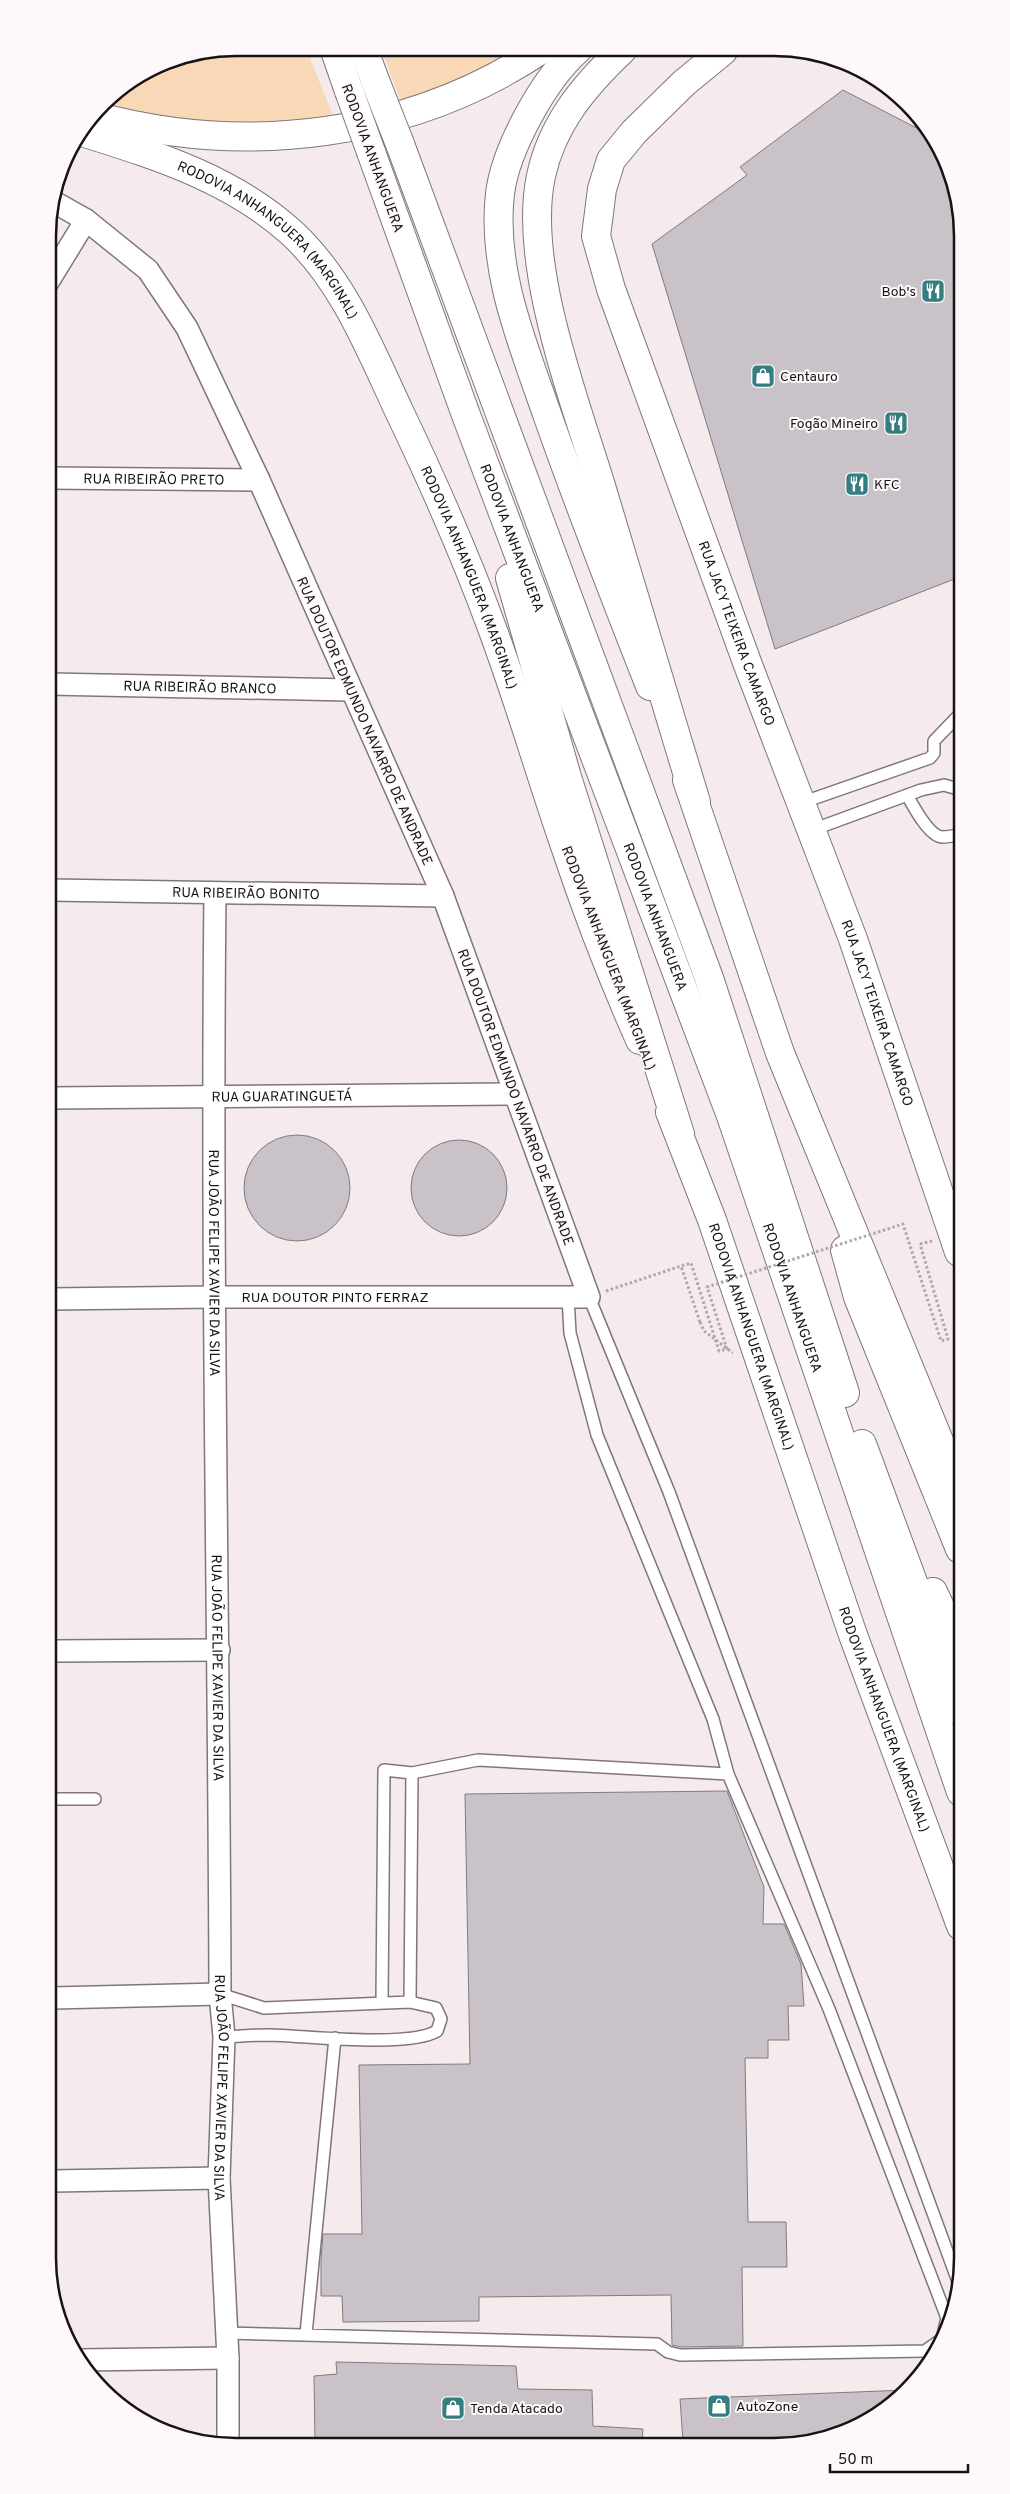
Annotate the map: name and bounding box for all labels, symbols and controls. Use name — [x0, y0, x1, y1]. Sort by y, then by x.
street label: RODOVIA ANHANGUERA — [337, 82, 406, 235]
street label: RODOVIA ANHANGUERA (MARGINAL) — [174, 158, 361, 322]
restaurant icon: Bob's — [920, 278, 946, 304]
place label: Bob's — [881, 284, 916, 301]
shop icon: Centauro — [750, 363, 776, 389]
place label: Centauro — [780, 369, 838, 386]
restaurant icon: Fogão Mineiro — [883, 410, 909, 436]
place label: Fogão Mineiro — [790, 416, 878, 433]
street label: RODOVIA ANHANGUERA — [475, 462, 547, 615]
street label: RODOVIA ANHANGUERA (MARGINAL) — [416, 464, 520, 692]
street label: RUA RIBEIRÃO PRETO — [83, 471, 225, 490]
restaurant icon: KFC — [844, 471, 870, 497]
place label: KFC — [874, 477, 900, 494]
street label: RUA JACY TEIXEIRA CAMARGO — [694, 539, 778, 729]
street label: RUA DOUTOR EDMUNDO NAVARRO DE ANDRADE — [292, 575, 435, 869]
street label: RUA RIBEIRÃO BRANCO — [123, 678, 277, 699]
street label: RODOVIA ANHANGUERA — [619, 841, 690, 994]
street label: RODOVIA ANHANGUERA (MARGINAL) — [557, 844, 658, 1073]
street label: RUA RIBEIRÃO BONITO — [172, 885, 320, 904]
street label: RUA JACY TEIXEIRA CAMARGO — [836, 918, 916, 1109]
street label: RUA DOUTOR EDMUNDO NAVARRO DE ANDRADE — [453, 947, 576, 1248]
street label: RUA GUARATINGUETÁ — [211, 1087, 353, 1107]
street label: RUA JOÃO FELIPE XAVIER DA SILVA — [204, 1150, 222, 1376]
street label: RODOVIA ANHANGUERA (MARGINAL) — [704, 1221, 797, 1453]
street label: RODOVIA ANHANGUERA — [758, 1221, 825, 1375]
street label: RUA DOUTOR PINTO FERRAZ — [241, 1290, 429, 1307]
street label: RUA JOÃO FELIPE XAVIER DA SILVA — [207, 1554, 226, 1781]
street label: RODOVIA ANHANGUERA (MARGINAL) — [834, 1605, 932, 1835]
street label: RUA JOÃO FELIPE XAVIER DA SILVA — [209, 1975, 231, 2202]
shop icon: AutoZone — [706, 2393, 732, 2419]
shop icon: Tenda Atacado — [440, 2395, 466, 2421]
place label: AutoZone — [736, 2399, 798, 2416]
place label: Tenda Atacado — [470, 2401, 563, 2418]
scale bar — [830, 2442, 968, 2474]
text: 50 m — [838, 2451, 873, 2470]

